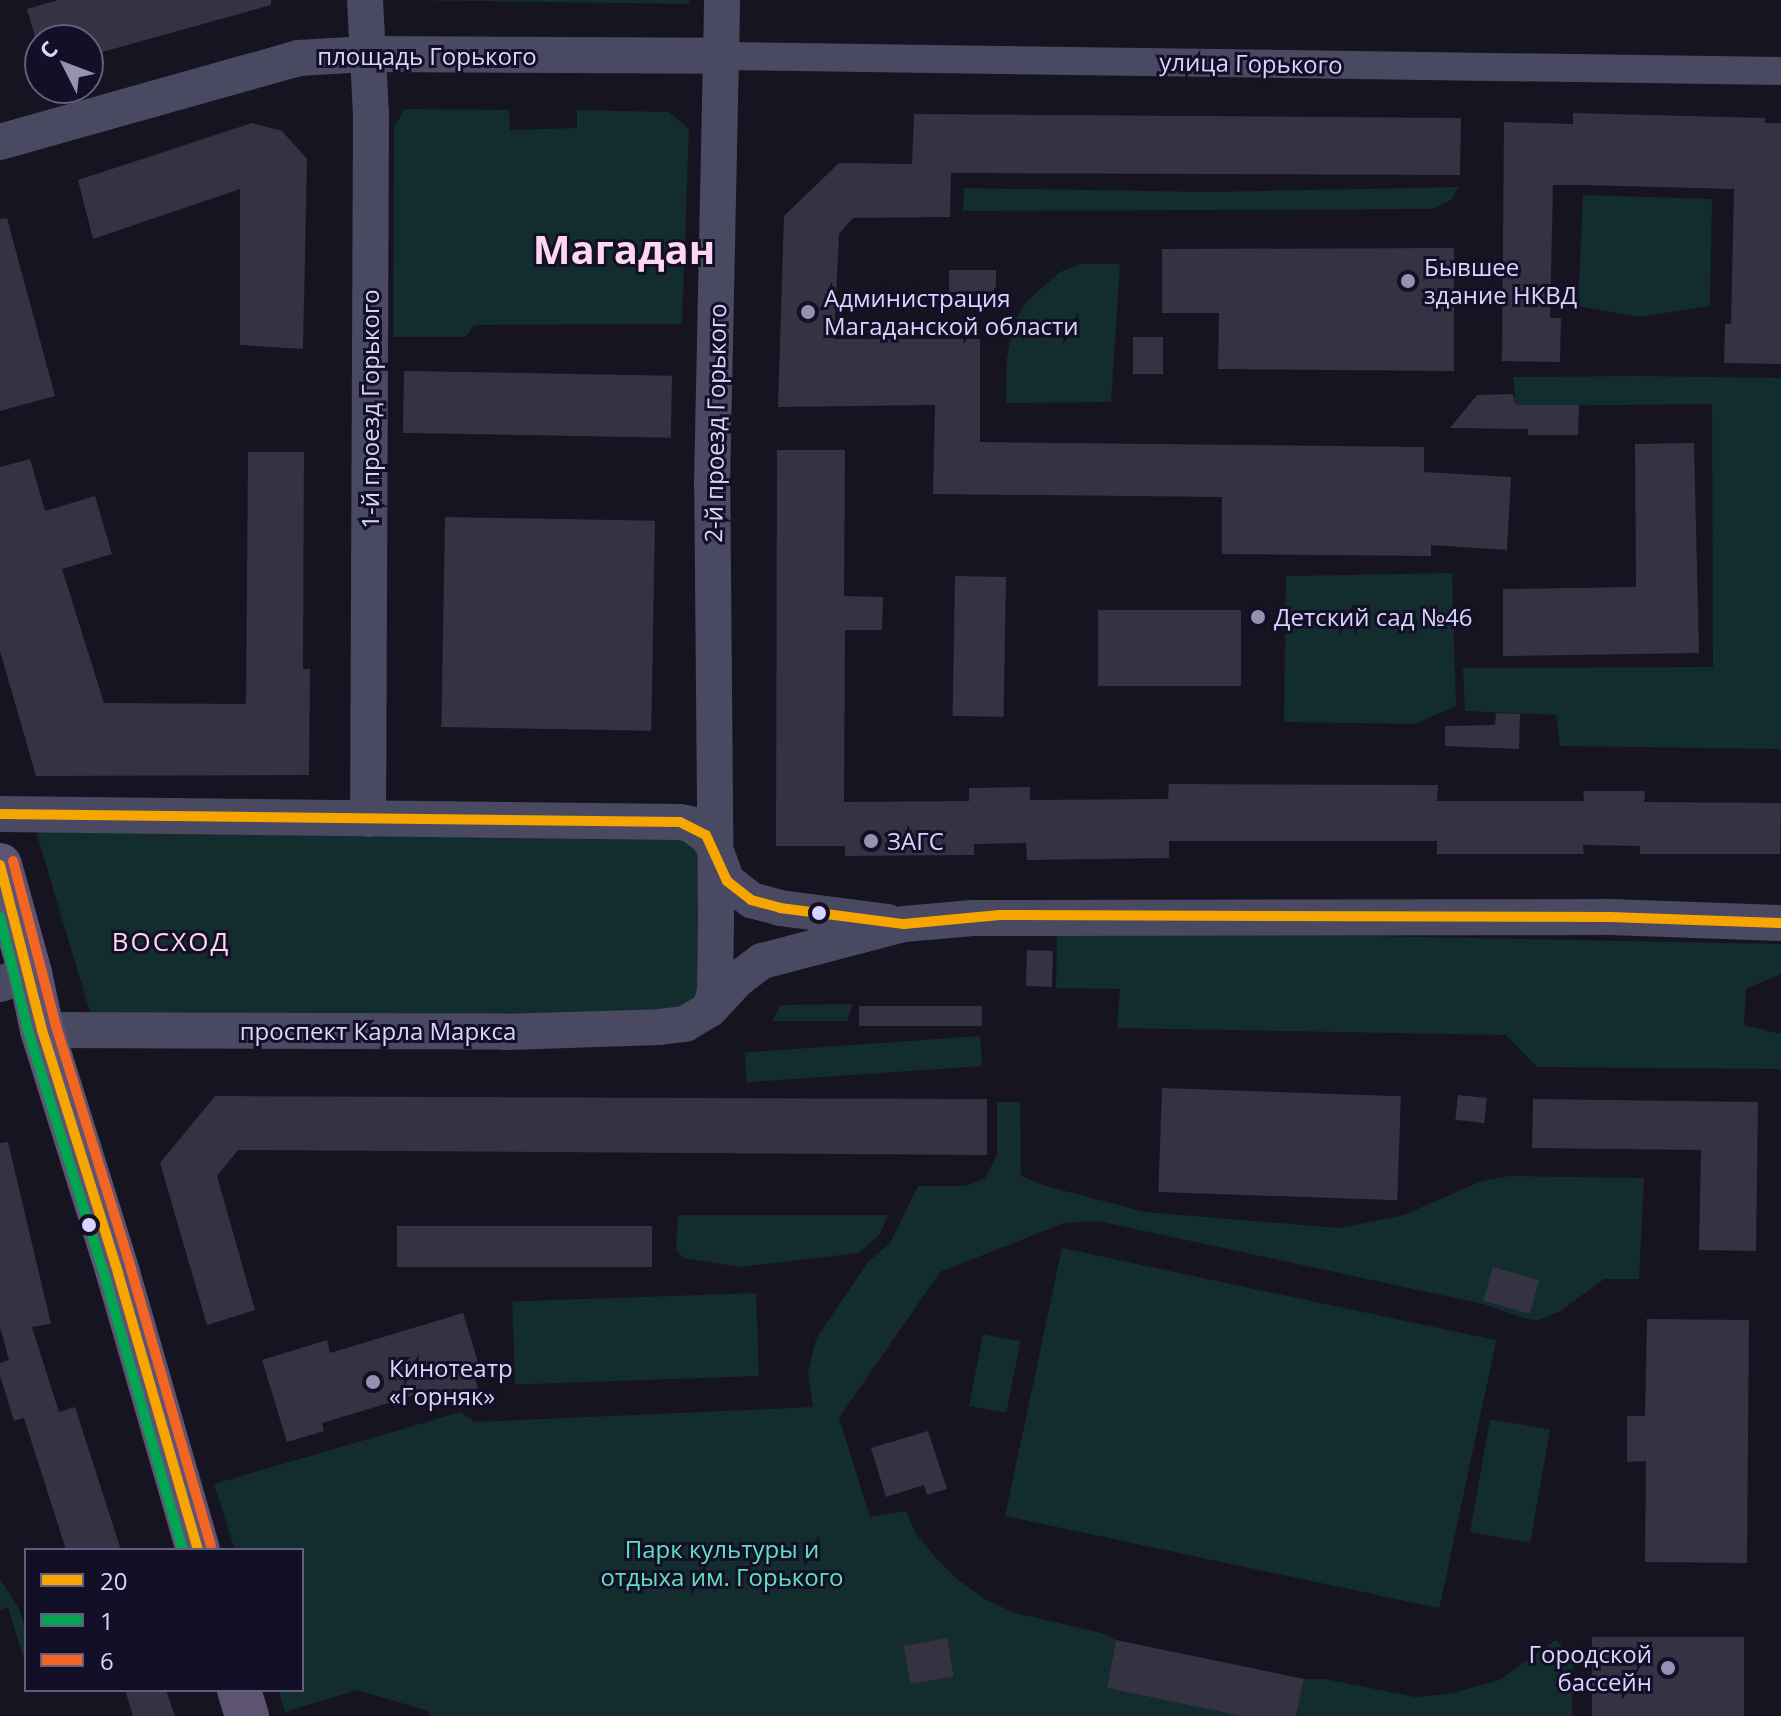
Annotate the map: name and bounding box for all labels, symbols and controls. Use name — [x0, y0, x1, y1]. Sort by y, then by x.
north arrow — [24, 24, 104, 104]
text: С — [32, 34, 63, 65]
street label: площадь Горького — [317, 42, 537, 70]
street label: улица Горького — [1159, 47, 1343, 79]
district label: Магадан — [533, 225, 715, 273]
place label: Бывшее здание НКВД — [1424, 253, 1577, 309]
marker: Бывшее здание НКВД — [1399, 272, 1417, 290]
place label: Администрация Магаданской области — [824, 284, 1079, 340]
street label: 1-й проезд Горького — [356, 289, 384, 529]
street label: 2-й проезд Горького — [699, 303, 731, 543]
marker: Администрация Магаданской области — [799, 303, 817, 321]
place label: Детский сад №46 — [1274, 603, 1473, 631]
marker: Детский сад №46 — [1249, 608, 1267, 626]
place label: ЗАГС — [887, 827, 944, 855]
marker: ЗАГС — [862, 832, 880, 850]
unlabelled marker — [811, 905, 827, 921]
district label: ВОСХОД — [112, 926, 230, 958]
street label: проспект Карла Маркса — [240, 1017, 516, 1045]
unlabelled marker — [81, 1217, 97, 1233]
place label: Кинотеатр «Горняк» — [389, 1354, 513, 1410]
marker: Кинотеатр «Горняк» — [364, 1373, 382, 1391]
park label: Парк культуры и отдыха им. Горького — [601, 1535, 843, 1591]
legend — [24, 1548, 304, 1692]
text: 20 — [100, 1564, 127, 1597]
text: 1 — [100, 1604, 114, 1637]
place label: Городской бассейн — [1529, 1640, 1652, 1696]
text: 6 — [100, 1644, 114, 1677]
marker: Городской бассейн — [1659, 1659, 1677, 1677]

